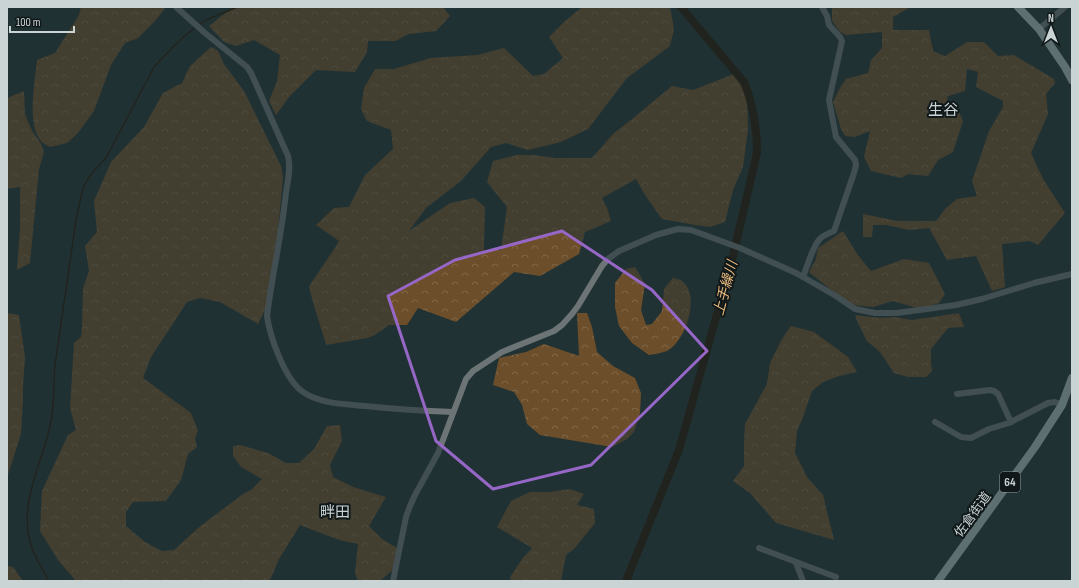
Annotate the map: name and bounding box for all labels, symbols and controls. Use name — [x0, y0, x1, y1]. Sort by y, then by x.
scale bar — [10, 8, 74, 34]
north arrow — [1031, 8, 1071, 48]
text: N — [1048, 12, 1054, 25]
text: 100 m — [16, 15, 41, 30]
district label: 生谷 — [928, 101, 958, 120]
water label: 上手繰川 — [710, 257, 741, 317]
road number: 64 — [1000, 472, 1020, 492]
street label: 佐倉街道 — [951, 489, 995, 540]
district label: 畔田 — [320, 503, 350, 522]

